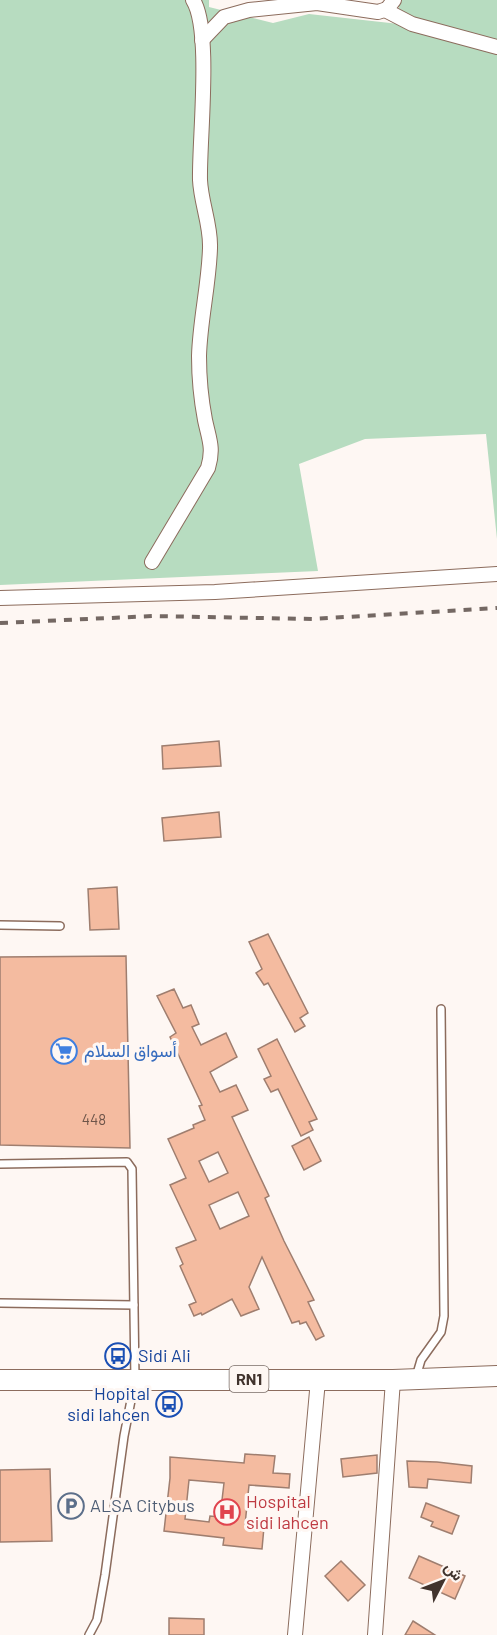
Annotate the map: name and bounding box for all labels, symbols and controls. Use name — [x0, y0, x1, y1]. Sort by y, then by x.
supermarket icon: أسواق السلام — [49, 1036, 79, 1066]
place label: أسواق السلام — [84, 1039, 177, 1063]
house number: 448 — [82, 1110, 106, 1128]
bus stop icon: Sidi Ali — [103, 1341, 133, 1371]
place label: Sidi Ali — [138, 1344, 191, 1366]
road number: RN1 — [230, 1366, 268, 1392]
place label: Hopital sidi lahcen — [67, 1382, 150, 1425]
bus stop icon: Hopital sidi lahcen — [154, 1389, 184, 1419]
place label: Hospital sidi lahcen — [246, 1490, 329, 1533]
parking icon: ALSA Citybus — [56, 1491, 86, 1521]
place label: ALSA Citybus — [90, 1494, 195, 1516]
hospital icon: Hospital sidi lahcen — [212, 1497, 242, 1527]
north arrow — [413, 1551, 473, 1611]
text: ش — [440, 1557, 468, 1585]

